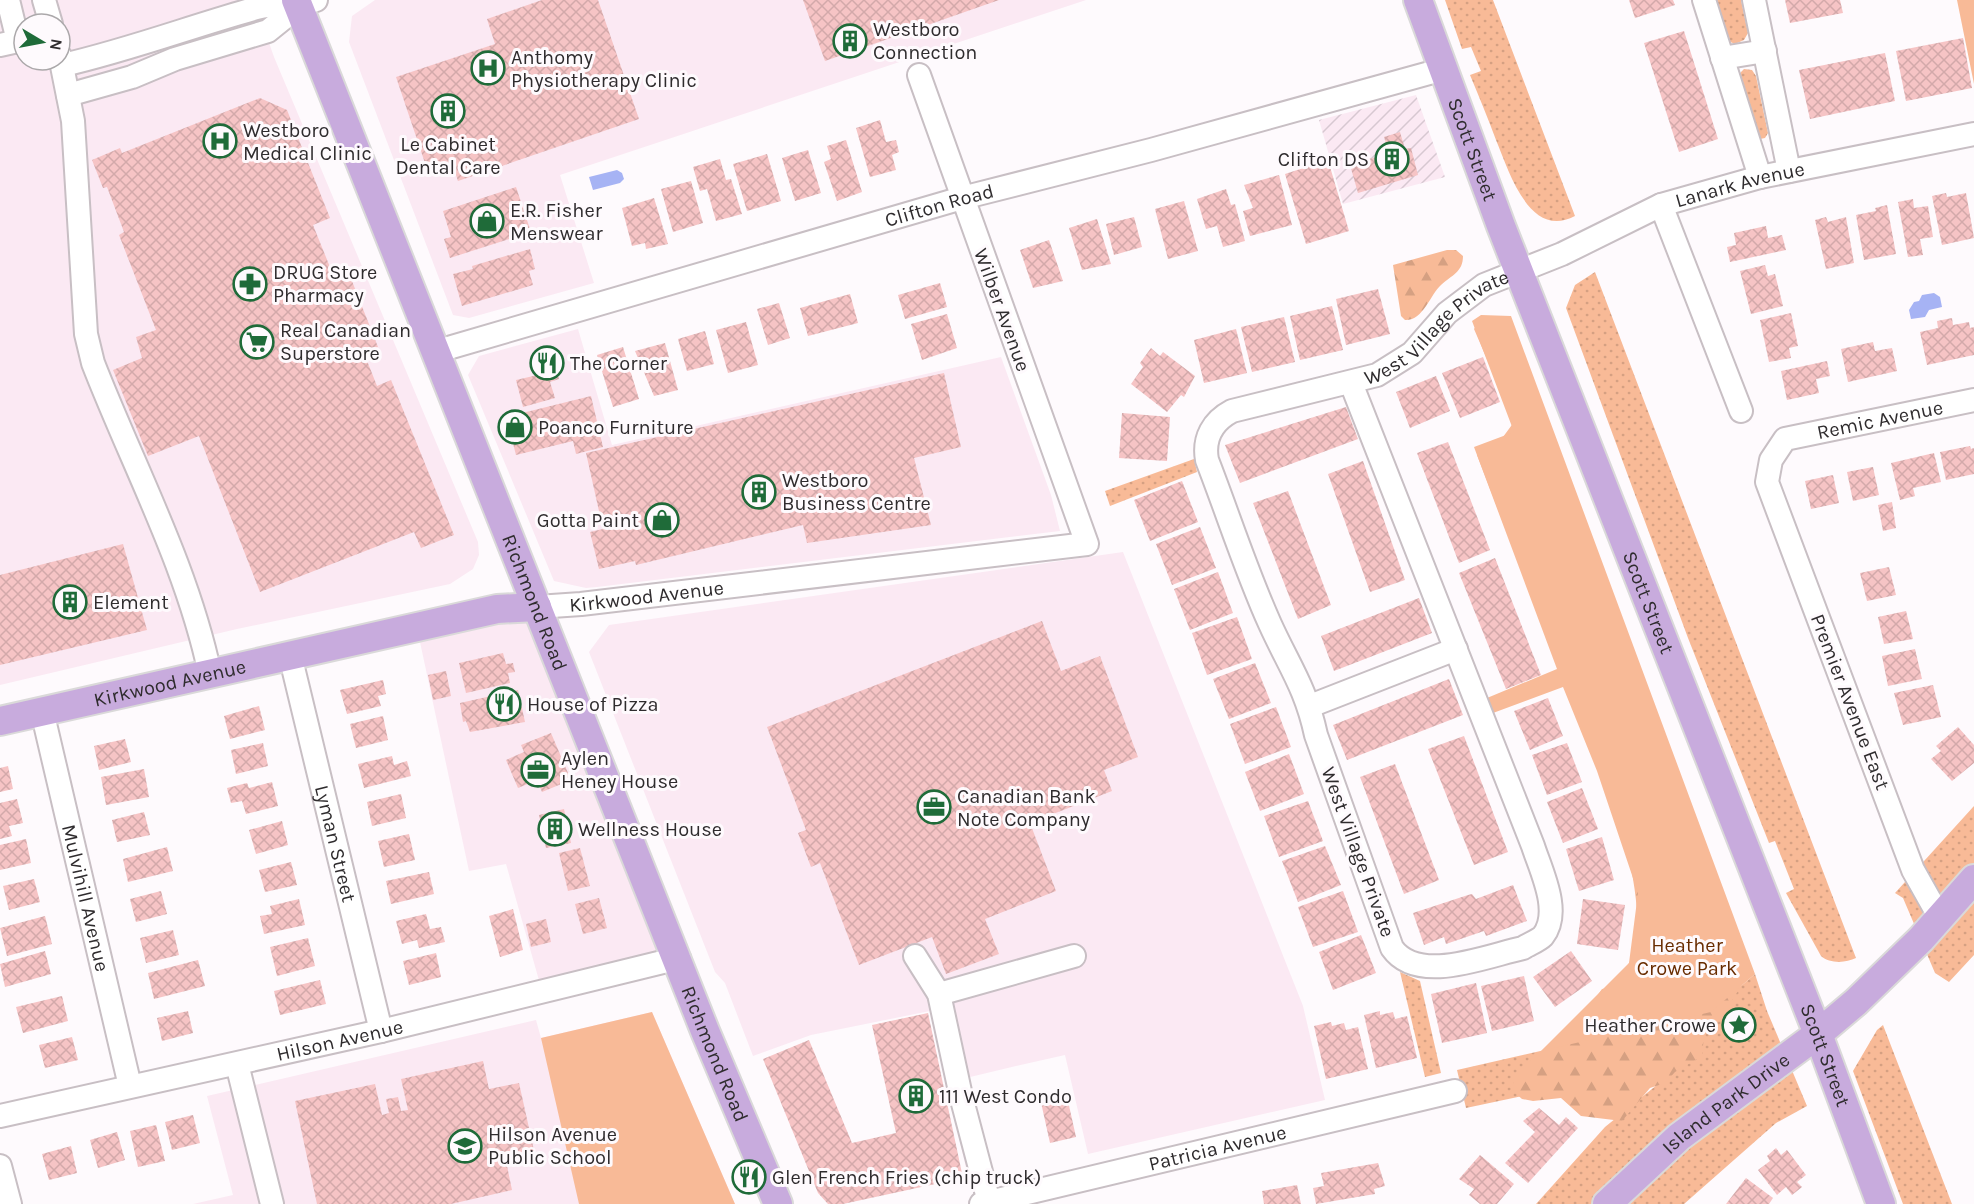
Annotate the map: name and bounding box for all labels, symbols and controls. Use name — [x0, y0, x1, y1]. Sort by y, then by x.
north arrow — [12, 12, 72, 72]
place label: Westboro Connection — [873, 18, 977, 64]
building icon: Westboro Connection — [832, 23, 868, 59]
text: N — [46, 37, 67, 52]
place label: Anthomy Physiotherapy Clinic — [511, 46, 697, 92]
hospital icon: Anthomy Physiotherapy Clinic — [470, 50, 506, 86]
building icon: Le Cabinet Dental Care — [430, 93, 466, 129]
street label: Scott Street — [1443, 95, 1502, 204]
place label: Westboro Medical Clinic — [243, 119, 372, 165]
hospital icon: Westboro Medical Clinic — [202, 123, 238, 159]
place label: Le Cabinet Dental Care — [395, 133, 501, 179]
building icon: Clifton DS — [1374, 141, 1410, 177]
place label: Clifton DS — [1278, 148, 1369, 171]
street label: Lanark Avenue — [1673, 157, 1806, 212]
street label: Clifton Road — [882, 179, 996, 231]
place label: E.R. Fisher Menswear — [510, 199, 604, 245]
shop icon: E.R. Fisher Menswear — [469, 203, 505, 239]
street label: Wilber Avenue — [969, 245, 1035, 375]
place label: DRUG Store Pharmacy — [273, 261, 377, 307]
street label: West Village Private — [1362, 265, 1512, 389]
pharmacy icon: DRUG Store Pharmacy — [232, 266, 268, 302]
place label: Real Canadian Superstore — [280, 319, 411, 365]
supermarket icon: Real Canadian Superstore — [239, 324, 275, 360]
restaurant icon: The Corner — [529, 345, 565, 381]
place label: The Corner — [570, 352, 668, 375]
street label: Remic Avenue — [1815, 395, 1945, 444]
shop icon: Poanco Furniture — [497, 409, 533, 445]
place label: Poanco Furniture — [538, 416, 694, 439]
place label: Westboro Business Centre — [782, 469, 931, 515]
building icon: Westboro Business Centre — [741, 474, 777, 510]
shop icon: Gotta Paint — [644, 502, 680, 538]
place label: Gotta Paint — [537, 509, 639, 532]
street label: Richmond Road — [498, 531, 572, 674]
street label: Scott Street — [1618, 548, 1679, 657]
street label: Kirkwood Avenue — [568, 576, 725, 616]
building icon: Element — [52, 584, 88, 620]
place label: Element — [93, 591, 169, 614]
street label: Premier Avenue East — [1806, 611, 1894, 794]
street label: Kirkwood Avenue — [91, 654, 248, 711]
restaurant icon: House of Pizza — [486, 686, 522, 722]
place label: House of Pizza — [527, 693, 659, 716]
place label: Aylen Heney House — [561, 747, 678, 793]
office icon: Aylen Heney House — [520, 752, 556, 788]
street label: West Village Private — [1317, 764, 1399, 940]
street label: Lyman Street — [310, 783, 361, 905]
place label: Canadian Bank Note Company — [957, 785, 1096, 831]
office icon: Canadian Bank Note Company — [916, 789, 952, 825]
building icon: Wellness House — [537, 811, 573, 847]
place label: Wellness House — [578, 818, 722, 841]
street label: Mulvihill Avenue — [57, 822, 114, 974]
park label: Heather Crowe Park — [1637, 934, 1737, 980]
street label: Richmond Road — [677, 982, 753, 1125]
street label: Scott Street — [1796, 1000, 1855, 1110]
place icon: Heather Crowe — [1721, 1007, 1757, 1043]
place label: Heather Crowe — [1584, 1014, 1716, 1037]
street label: Hilson Avenue — [274, 1015, 405, 1066]
street label: Island Park Drive — [1657, 1048, 1794, 1158]
building icon: 111 West Condo — [898, 1078, 934, 1114]
place label: 111 West Condo — [939, 1085, 1072, 1108]
street label: Patricia Avenue — [1146, 1120, 1289, 1175]
place label: Hilson Avenue Public School — [488, 1123, 617, 1169]
school or university icon: Hilson Avenue Public School — [447, 1128, 483, 1164]
restaurant icon: Glen French Fries (chip truck) — [731, 1159, 767, 1195]
place label: Glen French Fries (chip truck) — [772, 1166, 1041, 1189]

